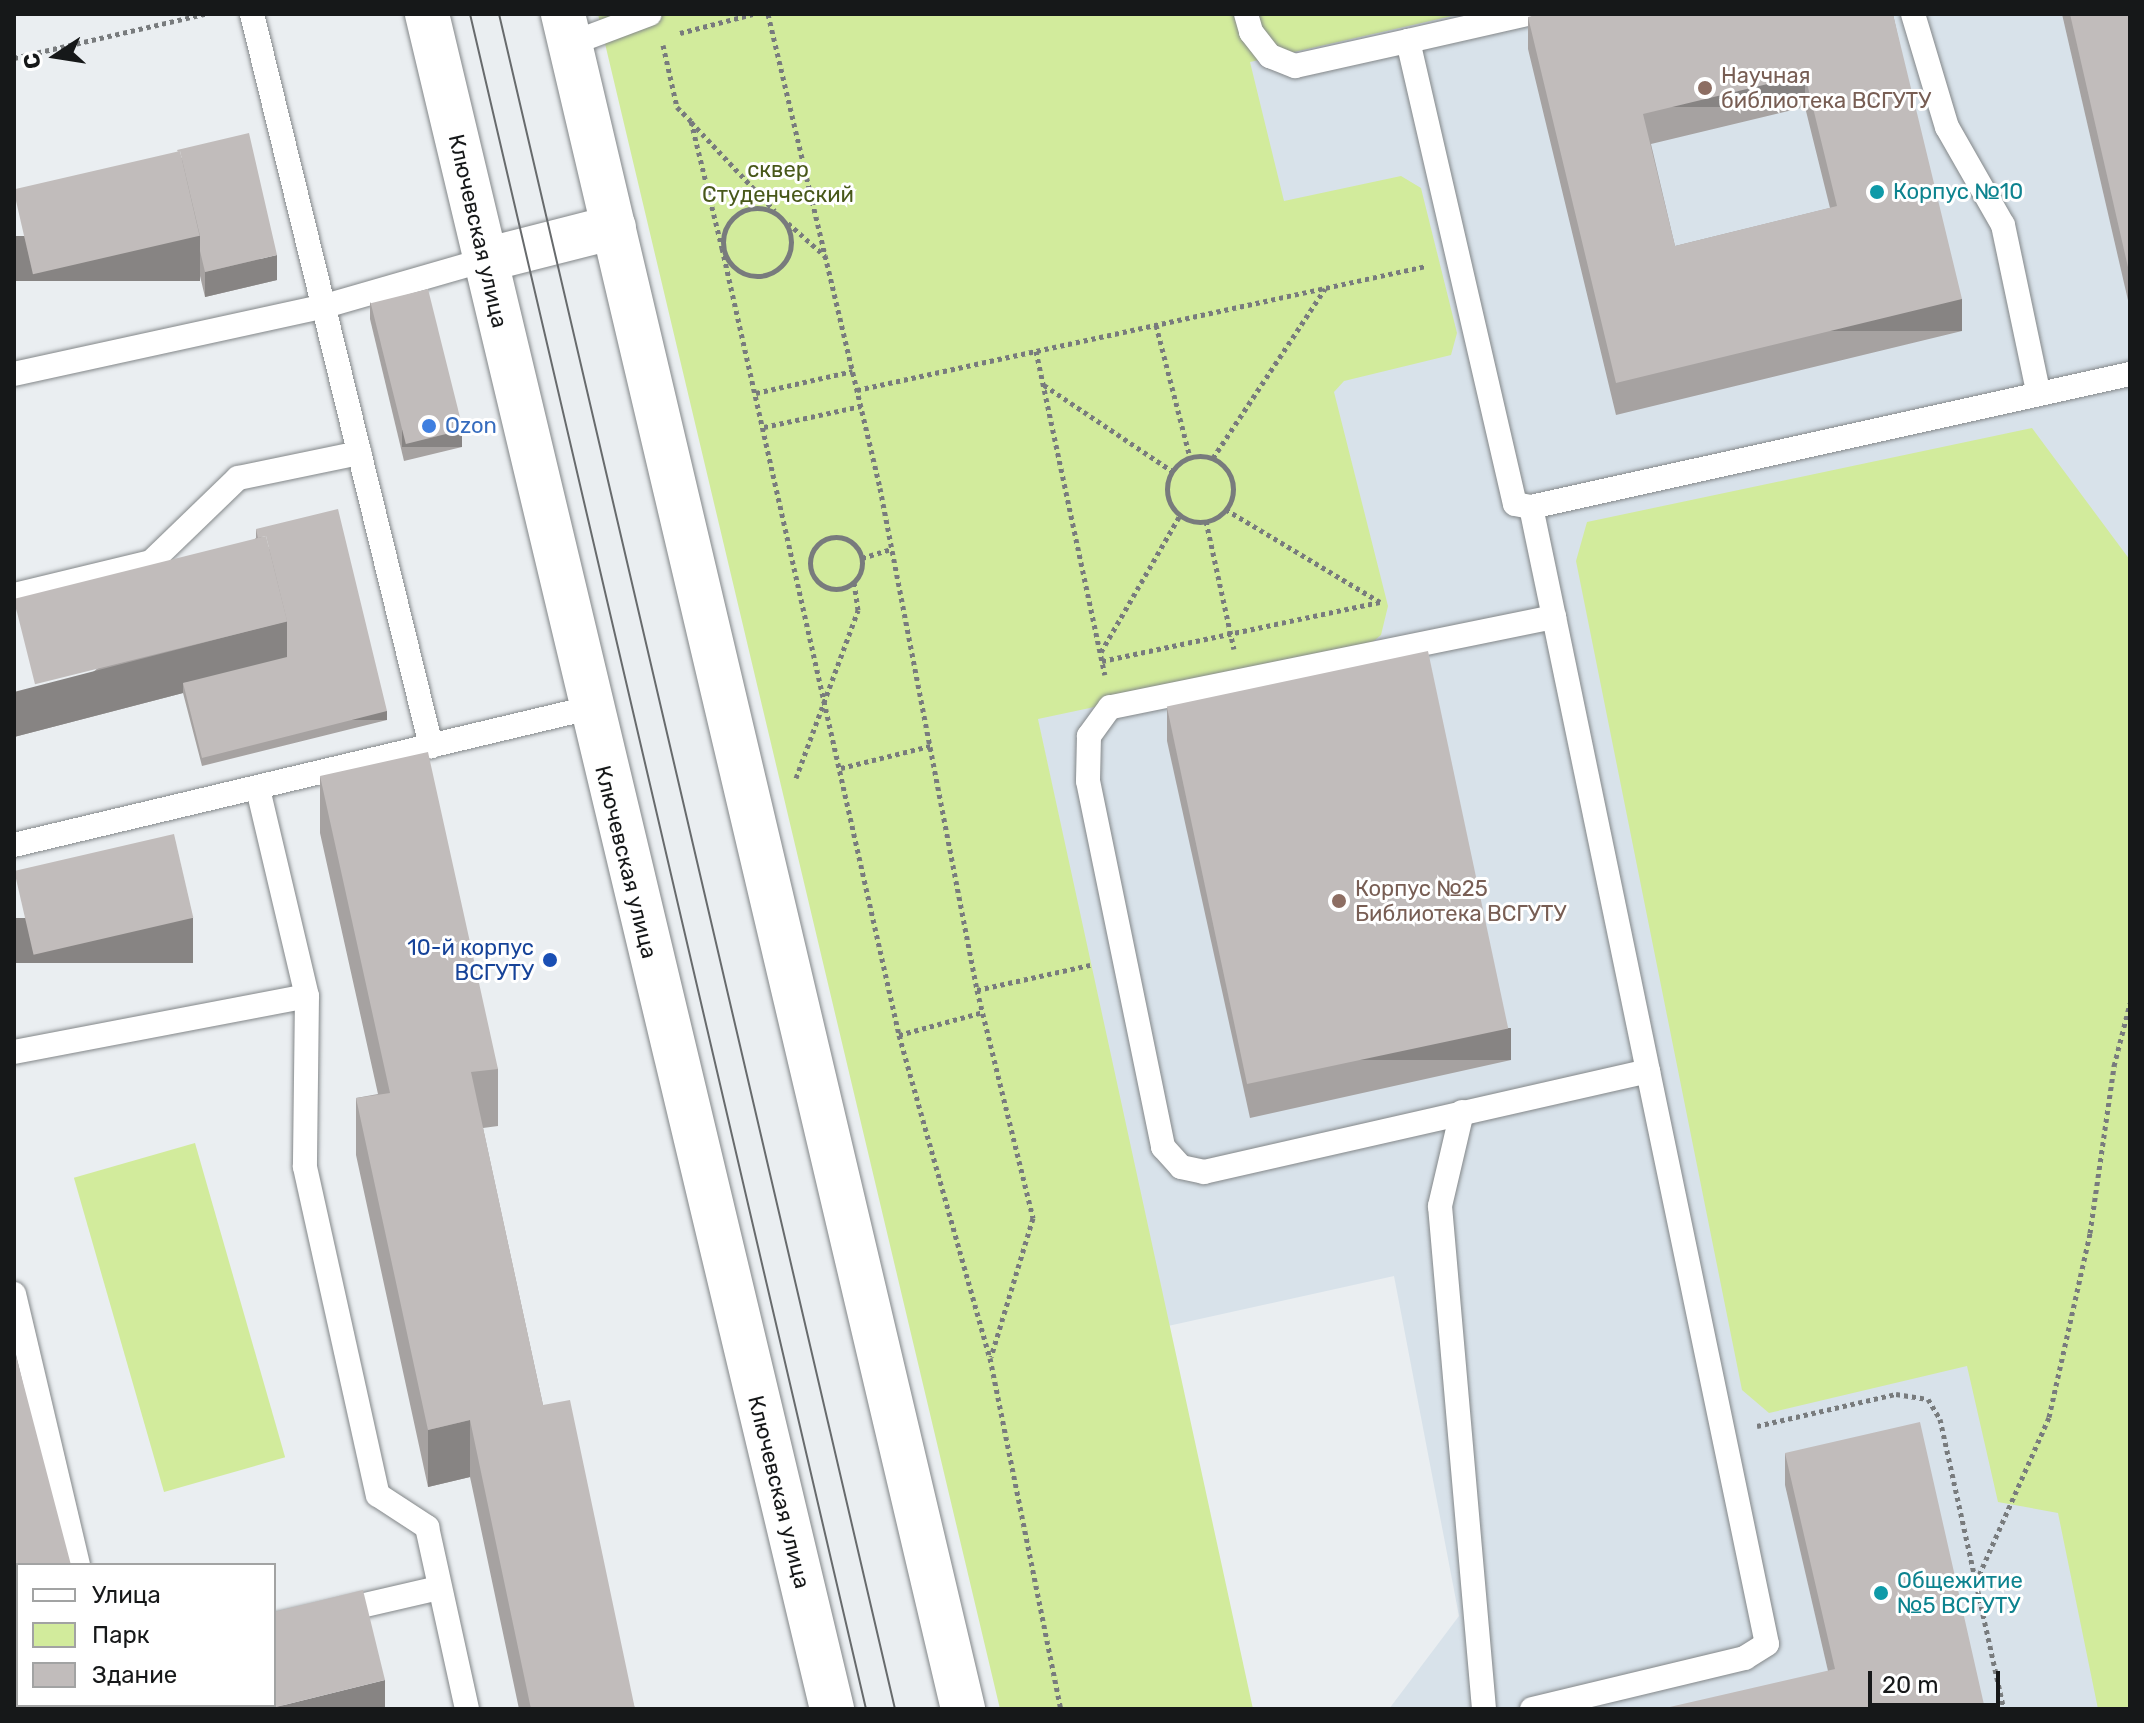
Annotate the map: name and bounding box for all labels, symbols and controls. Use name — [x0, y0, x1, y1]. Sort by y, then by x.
north arrow — [16, 16, 96, 96]
text: С — [17, 51, 47, 71]
place label: Научная библиотека ВСГУТУ — [1721, 62, 1931, 114]
marker: Научная библиотека ВСГУТУ — [1696, 79, 1714, 97]
street label: Ключевская улица — [443, 132, 513, 330]
park label: сквер Студенческий — [702, 156, 854, 208]
place label: Корпус №10 — [1893, 179, 2023, 205]
marker: Корпус №10 — [1868, 183, 1886, 201]
place label: Ozon — [445, 413, 497, 439]
marker: Ozon — [420, 417, 438, 435]
street label: Ключевская улица — [589, 763, 663, 961]
place label: Корпус №25 Библиотека ВСГУТУ — [1355, 875, 1566, 926]
marker: Корпус №25 Библиотека ВСГУТУ — [1330, 892, 1348, 910]
place label: 10-й корпус ВСГУТУ — [407, 934, 534, 986]
marker: 10-й корпус ВСГУТУ — [541, 951, 559, 969]
street label: Ключевская улица — [742, 1393, 816, 1591]
legend — [16, 1563, 276, 1707]
place label: Общежитие №5 ВСГУТУ — [1897, 1567, 2023, 1618]
text: Улица — [92, 1581, 161, 1609]
marker: Общежитие №5 ВСГУТУ — [1872, 1584, 1890, 1602]
text: Парк — [92, 1621, 150, 1649]
scale bar — [1872, 1655, 2004, 1705]
text: Здание — [92, 1661, 177, 1689]
text: 20 m — [1882, 1671, 1939, 1699]

